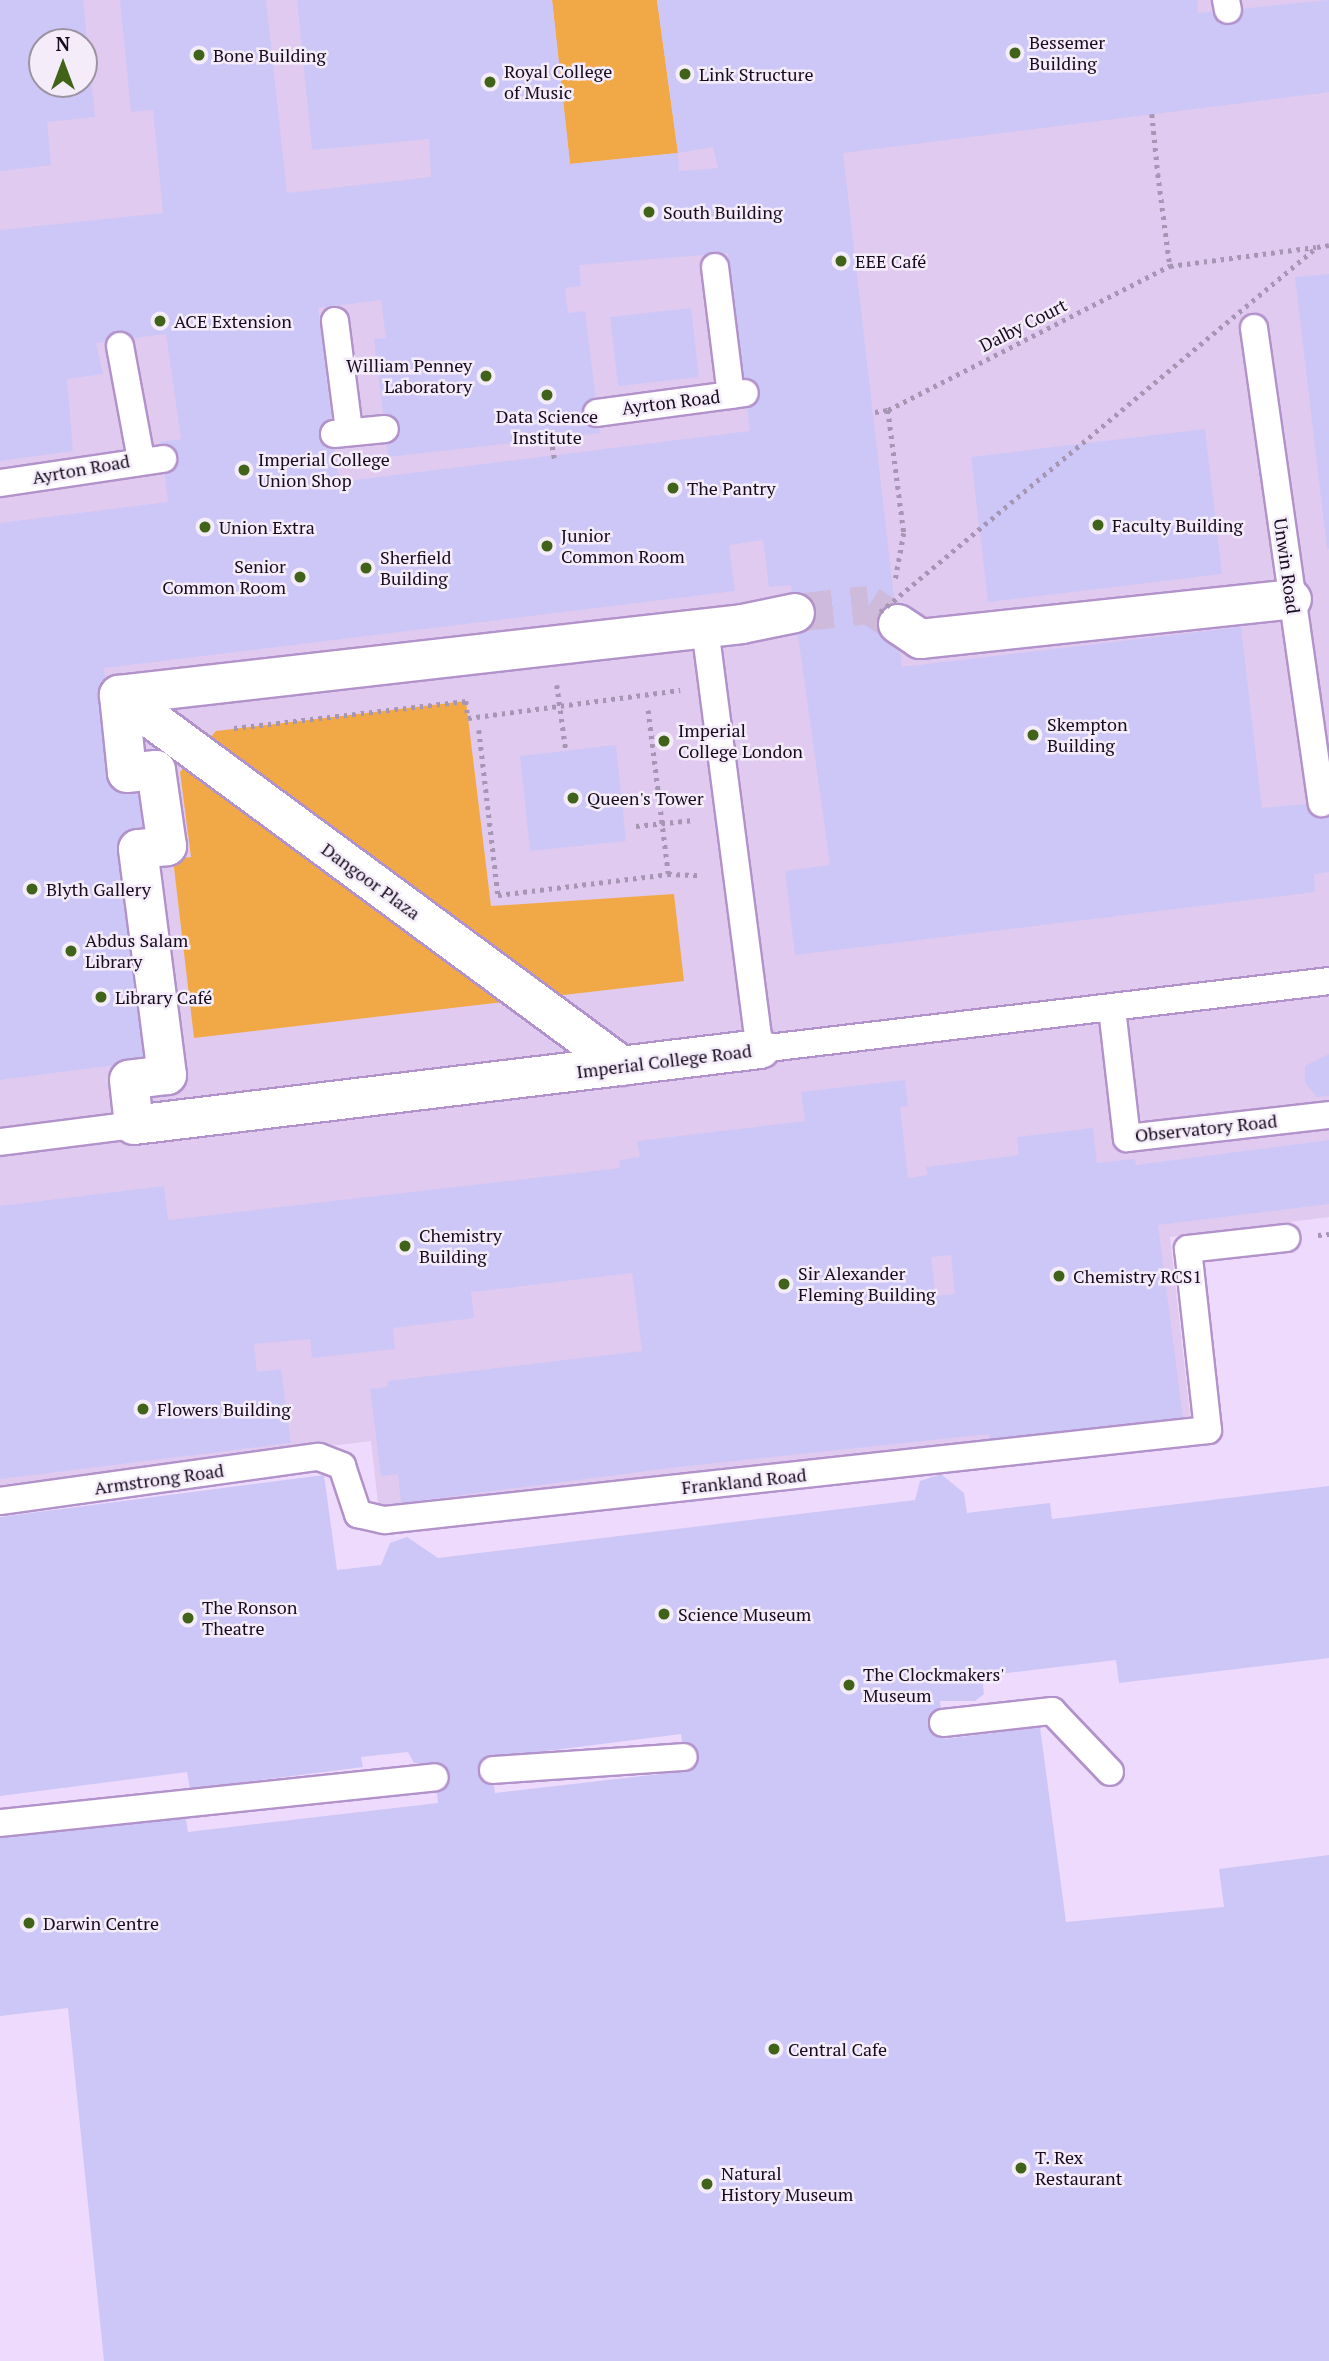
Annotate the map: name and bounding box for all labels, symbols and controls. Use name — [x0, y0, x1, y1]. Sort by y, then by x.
north arrow — [28, 28, 98, 98]
text: N — [56, 31, 70, 56]
place label: Bessemer Building — [1029, 32, 1105, 74]
place label: Bone Building — [213, 44, 326, 66]
marker: Bessemer Building — [1007, 45, 1023, 61]
marker: Bone Building — [191, 47, 207, 63]
place label: Royal College of Music — [504, 61, 612, 104]
place label: Link Structure — [699, 63, 814, 85]
marker: Link Structure — [677, 66, 693, 82]
marker: Royal College of Music — [482, 74, 498, 90]
place label: South Building — [663, 201, 782, 223]
marker: South Building — [641, 204, 657, 220]
place label: EEE Café — [855, 250, 926, 272]
marker: EEE Café — [833, 253, 849, 269]
street label: Dalby Court — [976, 294, 1070, 356]
place label: ACE Extension — [174, 310, 292, 332]
marker: ACE Extension — [152, 313, 168, 329]
place label: William Penney Laboratory — [346, 355, 472, 398]
marker: William Penney Laboratory — [478, 368, 494, 384]
street label: Ayrton Road — [621, 385, 721, 419]
marker: Data Science Institute — [539, 387, 555, 403]
place label: Data Science Institute — [496, 406, 598, 448]
place label: Imperial College Union Shop — [258, 449, 390, 491]
street label: Ayrton Road — [30, 450, 132, 488]
marker: Imperial College Union Shop — [236, 462, 252, 478]
place label: The Pantry — [687, 477, 776, 499]
marker: The Pantry — [665, 480, 681, 496]
place label: Faculty Building — [1112, 514, 1243, 536]
place label: Union Extra — [219, 516, 315, 538]
marker: Faculty Building — [1090, 517, 1106, 533]
street label: Unwin Road — [1270, 517, 1304, 615]
marker: Union Extra — [197, 519, 213, 535]
place label: Junior Common Room — [561, 525, 685, 568]
marker: Junior Common Room — [539, 538, 555, 554]
place label: Sherfield Building — [380, 547, 451, 590]
place label: Senior Common Room — [162, 556, 286, 598]
marker: Sherfield Building — [358, 560, 374, 576]
marker: Senior Common Room — [292, 569, 308, 585]
place label: Skempton Building — [1047, 714, 1128, 756]
place label: Imperial College London — [678, 720, 803, 762]
marker: Skempton Building — [1025, 727, 1041, 743]
marker: Imperial College London — [656, 733, 672, 749]
place label: Queen's Tower — [587, 787, 704, 809]
marker: Queen's Tower — [565, 790, 581, 806]
street label: Dangoor Plaza — [318, 838, 424, 924]
place label: Blyth Gallery — [46, 878, 151, 900]
marker: Blyth Gallery — [24, 881, 40, 897]
place label: Abdus Salam Library — [85, 930, 188, 972]
marker: Abdus Salam Library — [63, 943, 79, 959]
place label: Library Café — [115, 986, 212, 1008]
marker: Library Café — [93, 989, 109, 1005]
street label: Imperial College Road — [575, 1040, 753, 1082]
street label: Observatory Road — [1134, 1110, 1278, 1146]
place label: Chemistry Building — [419, 1225, 502, 1268]
marker: Chemistry Building — [397, 1238, 413, 1254]
place label: Sir Alexander Fleming Building — [798, 1263, 936, 1306]
place label: Chemistry RCS1 — [1073, 1265, 1202, 1287]
marker: Chemistry RCS1 — [1051, 1268, 1067, 1284]
marker: Sir Alexander Fleming Building — [776, 1276, 792, 1292]
place label: Flowers Building — [157, 1398, 291, 1420]
marker: Flowers Building — [135, 1401, 151, 1417]
street label: Armstrong Road — [93, 1459, 225, 1499]
street label: Frankland Road — [680, 1464, 808, 1498]
place label: The Ronson Theatre — [202, 1597, 297, 1640]
place label: Science Museum — [678, 1603, 811, 1625]
marker: Science Museum — [656, 1606, 672, 1622]
marker: The Ronson Theatre — [180, 1610, 196, 1626]
place label: The Clockmakers' Museum — [863, 1664, 1004, 1706]
marker: The Clockmakers' Museum — [841, 1677, 857, 1693]
place label: Darwin Centre — [43, 1912, 159, 1934]
marker: Darwin Centre — [21, 1915, 37, 1931]
place label: Central Cafe — [788, 2038, 887, 2060]
marker: Central Cafe — [766, 2041, 782, 2057]
place label: T. Rex Restaurant — [1035, 2147, 1122, 2190]
marker: T. Rex Restaurant — [1013, 2160, 1029, 2176]
place label: Natural History Museum — [721, 2163, 853, 2206]
marker: Natural History Museum — [699, 2176, 715, 2192]

